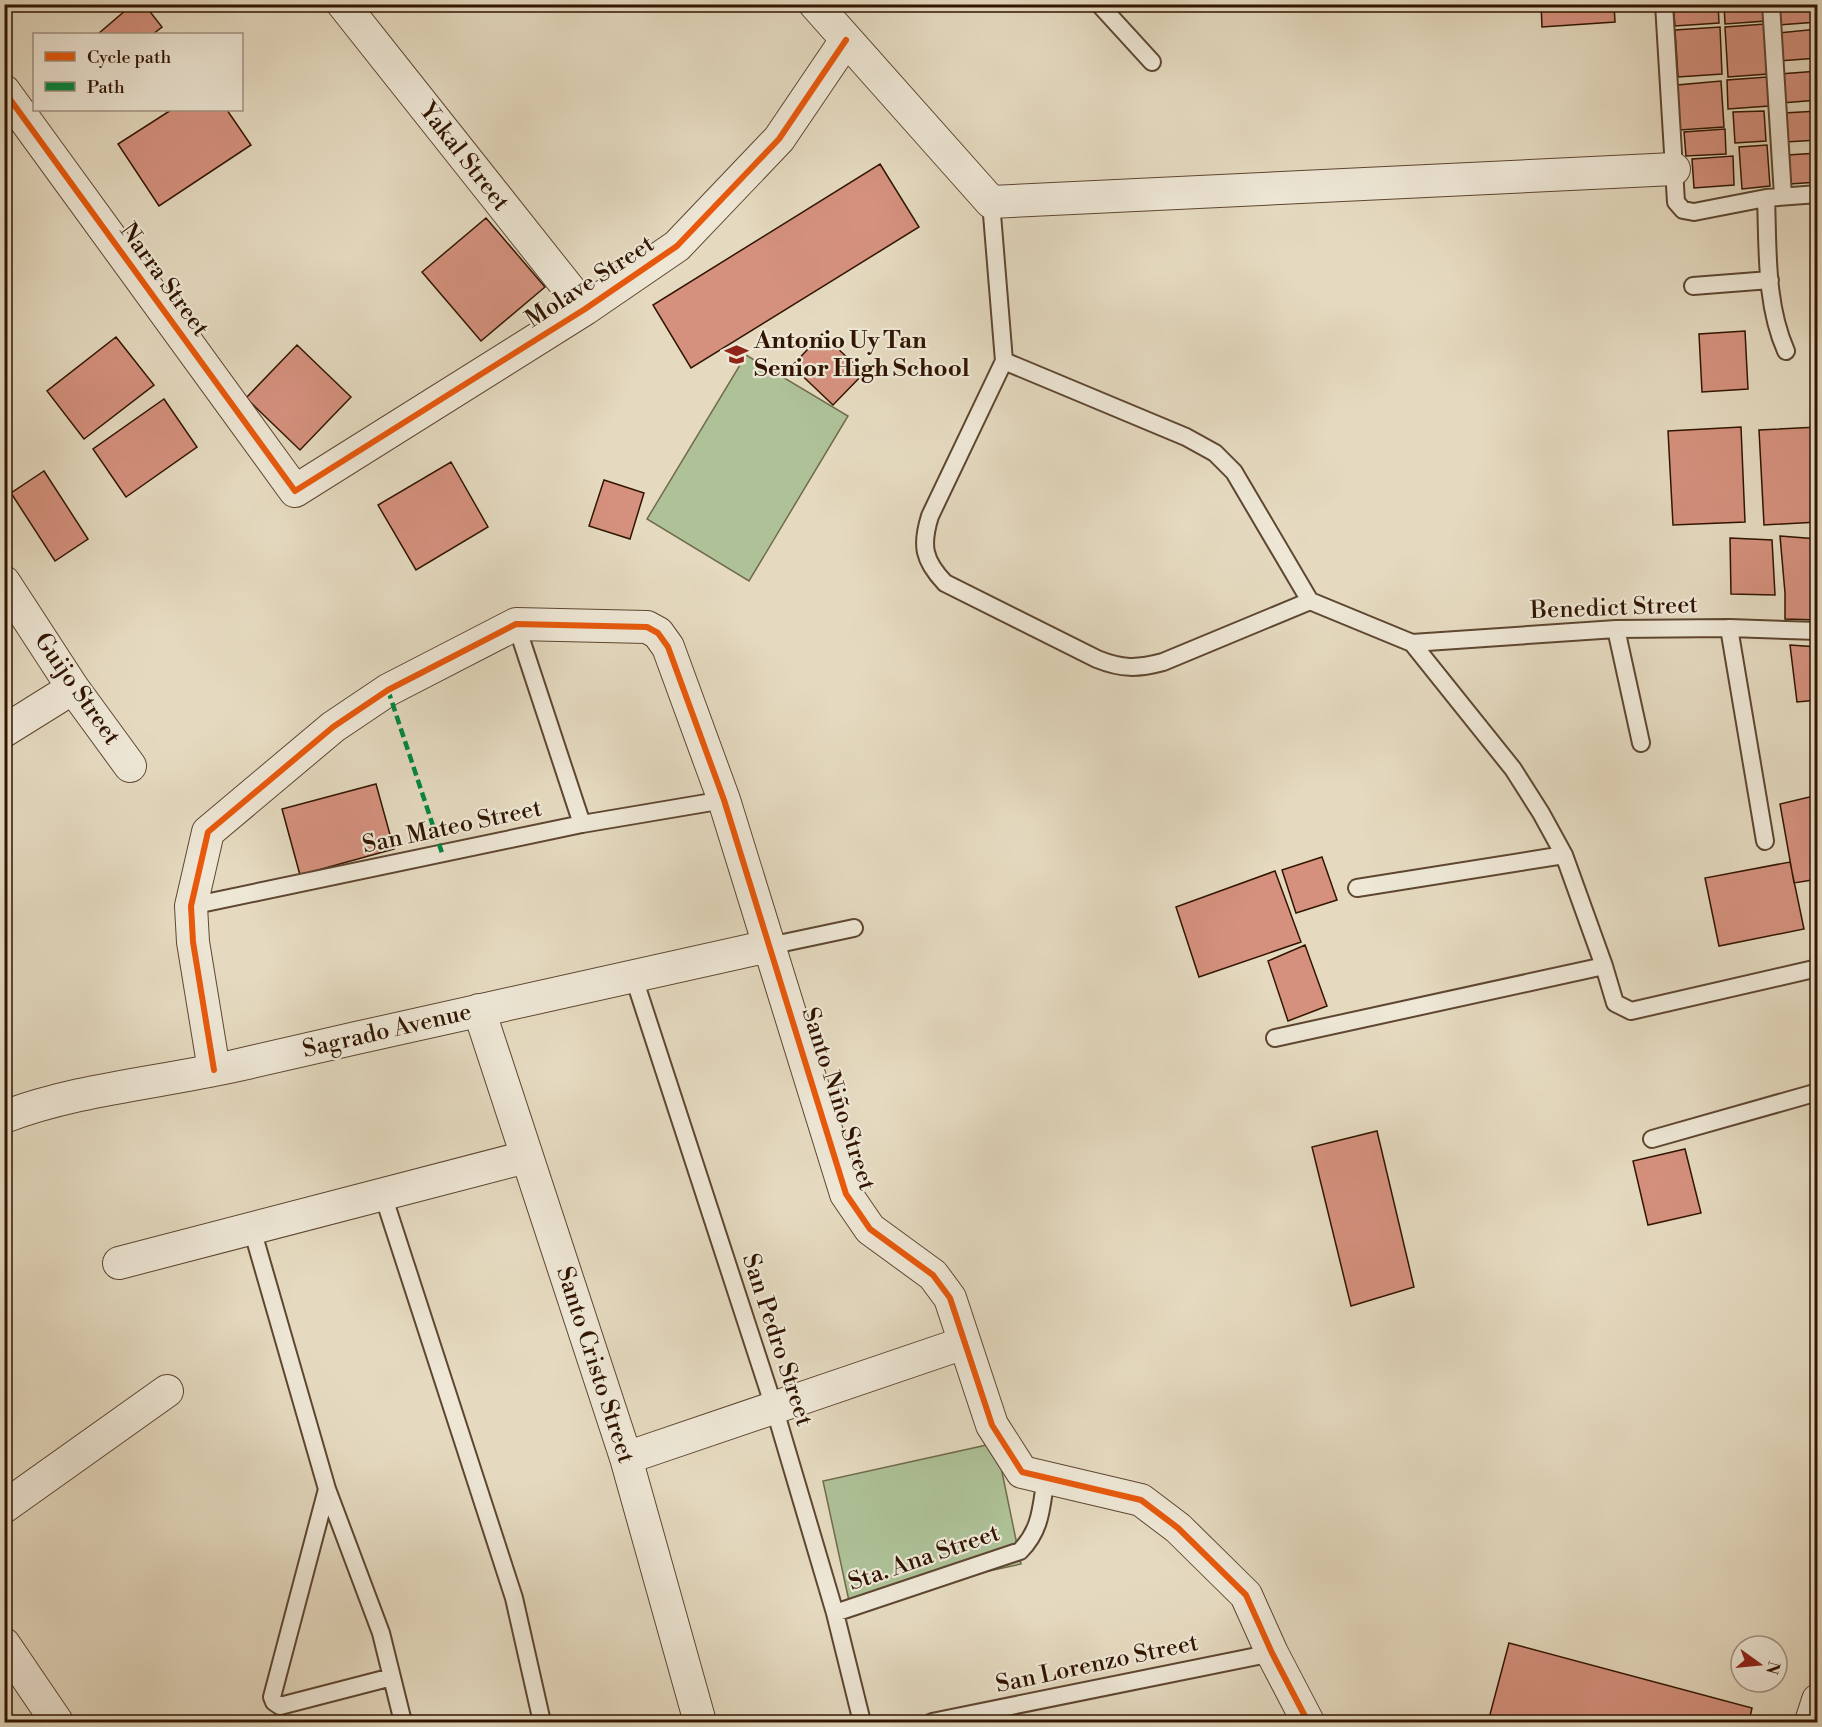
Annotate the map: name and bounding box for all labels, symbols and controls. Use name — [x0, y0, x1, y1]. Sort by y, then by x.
legend — [33, 33, 243, 111]
text: Cycle path — [87, 46, 171, 69]
text: Path — [87, 76, 125, 99]
street label: Yakal Street — [411, 95, 516, 218]
street label: Narra Street — [113, 217, 216, 343]
street label: Molave Street — [520, 229, 660, 335]
place label: Antonio Uy Tan Senior High School — [753, 326, 970, 384]
school or university icon: Antonio Uy Tan Senior High School — [723, 342, 749, 368]
street label: Benedict Street — [1529, 590, 1699, 626]
street label: Guijo Street — [27, 627, 127, 751]
street label: San Mateo Street — [360, 793, 545, 861]
street label: Sagrado Avenue — [300, 997, 474, 1065]
street label: Santo Niño Street — [794, 1004, 882, 1195]
street label: San Pedro Street — [735, 1250, 819, 1430]
street label: Santo Cristo Street — [549, 1263, 641, 1467]
street label: Sta. Ana Street — [844, 1518, 1004, 1598]
street label: San Lorenzo Street — [993, 1628, 1201, 1700]
north arrow — [1729, 1634, 1789, 1694]
text: N — [1761, 1659, 1784, 1677]

